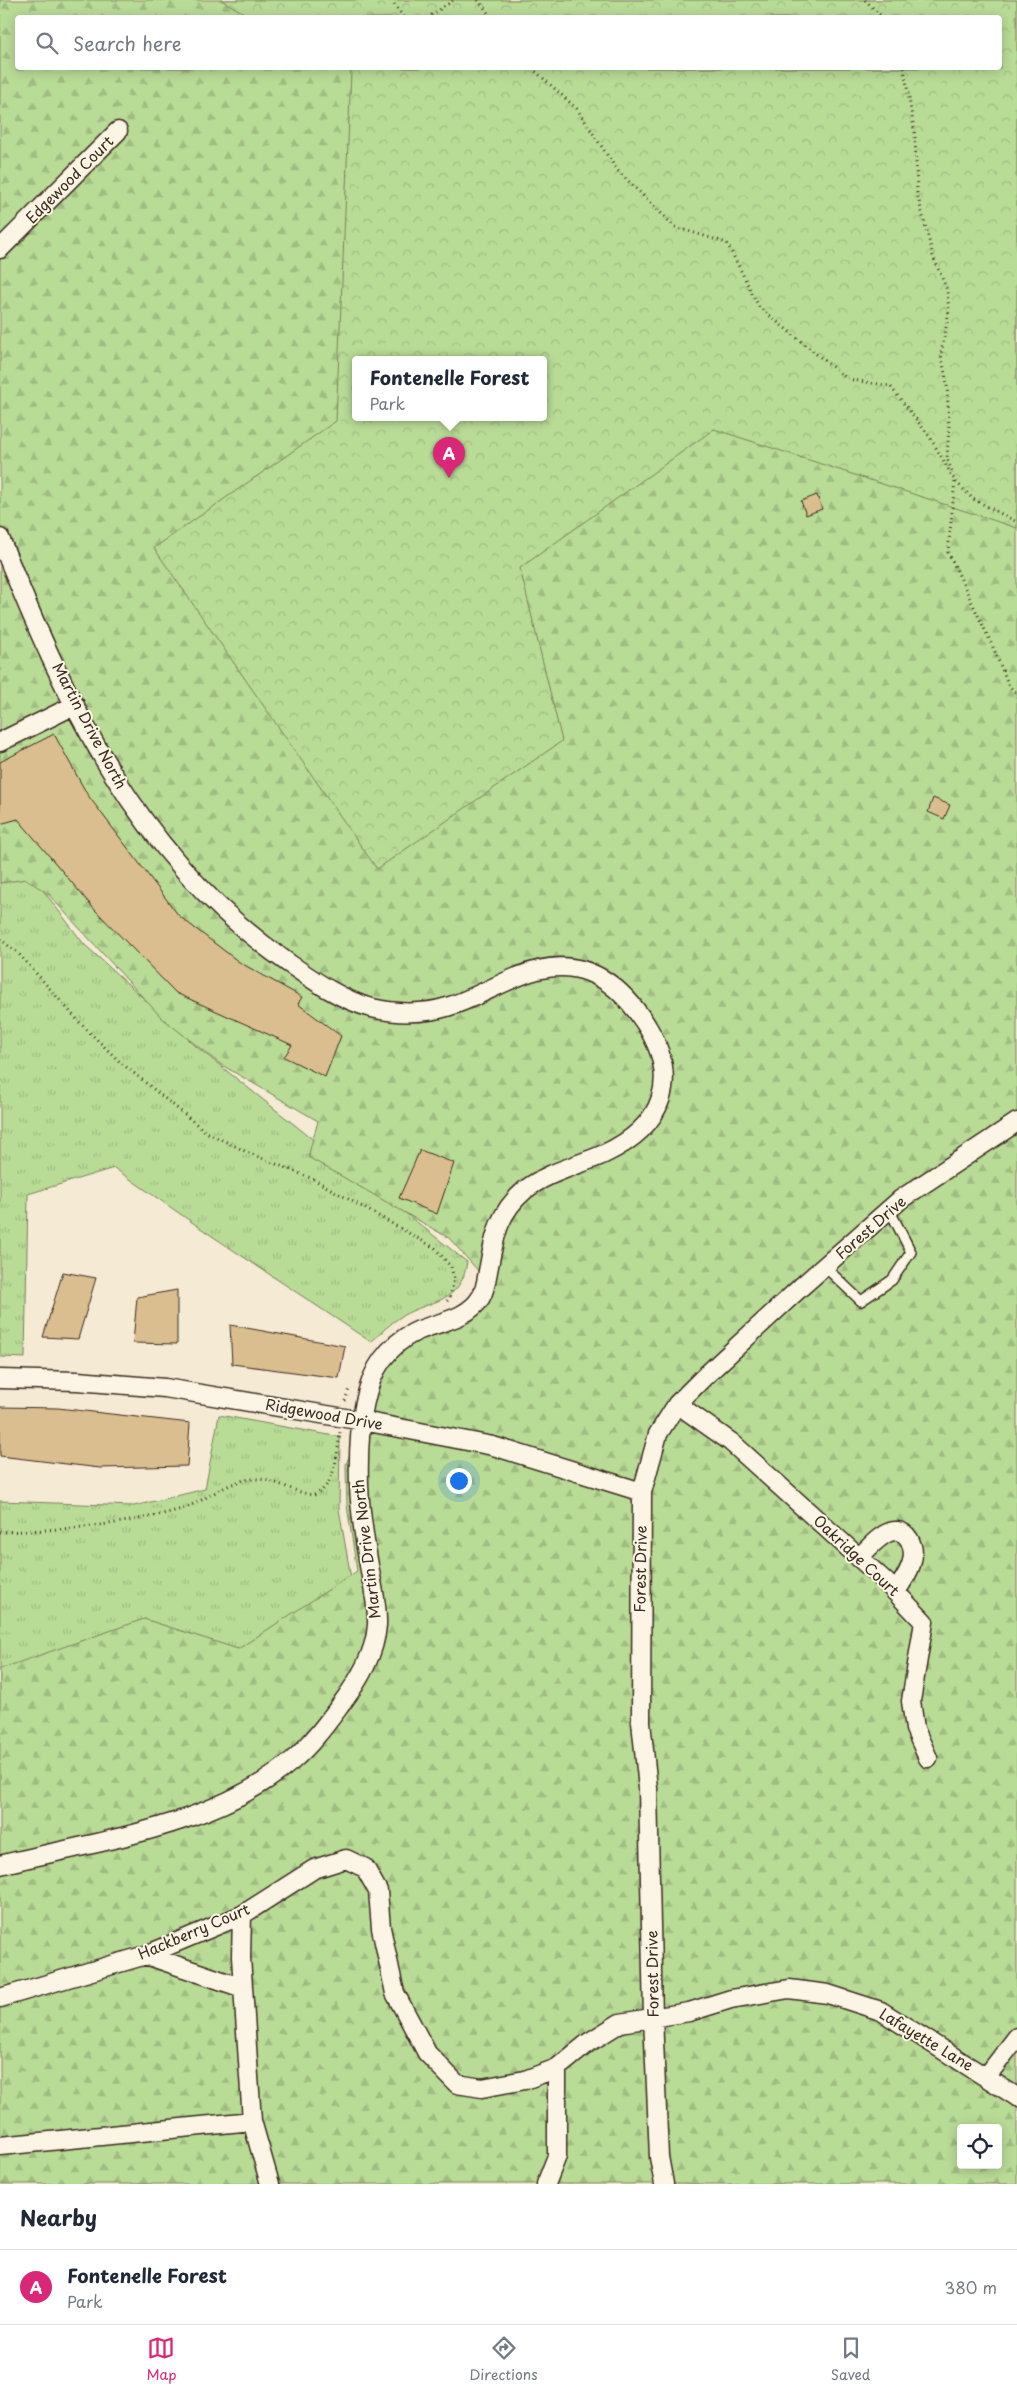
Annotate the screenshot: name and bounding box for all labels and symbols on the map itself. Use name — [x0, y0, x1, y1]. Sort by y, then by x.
street label: Edgewood Court — [20, 130, 118, 228]
pin: A — [433, 437, 465, 478]
street label: Martin Drive North — [47, 658, 133, 793]
street label: Forest Drive — [830, 1190, 910, 1264]
street label: Ridgewood Drive — [264, 1392, 385, 1435]
your location — [446, 1468, 472, 1494]
street label: Martin Drive North — [346, 1478, 385, 1620]
street label: Oakridge Court — [809, 1509, 905, 1601]
street label: Forest Drive — [627, 1525, 652, 1613]
street label: Hackberry Court — [134, 1897, 253, 1965]
street label: Forest Drive — [639, 1930, 664, 2018]
street label: Lafayette Lane — [876, 2002, 978, 2076]

